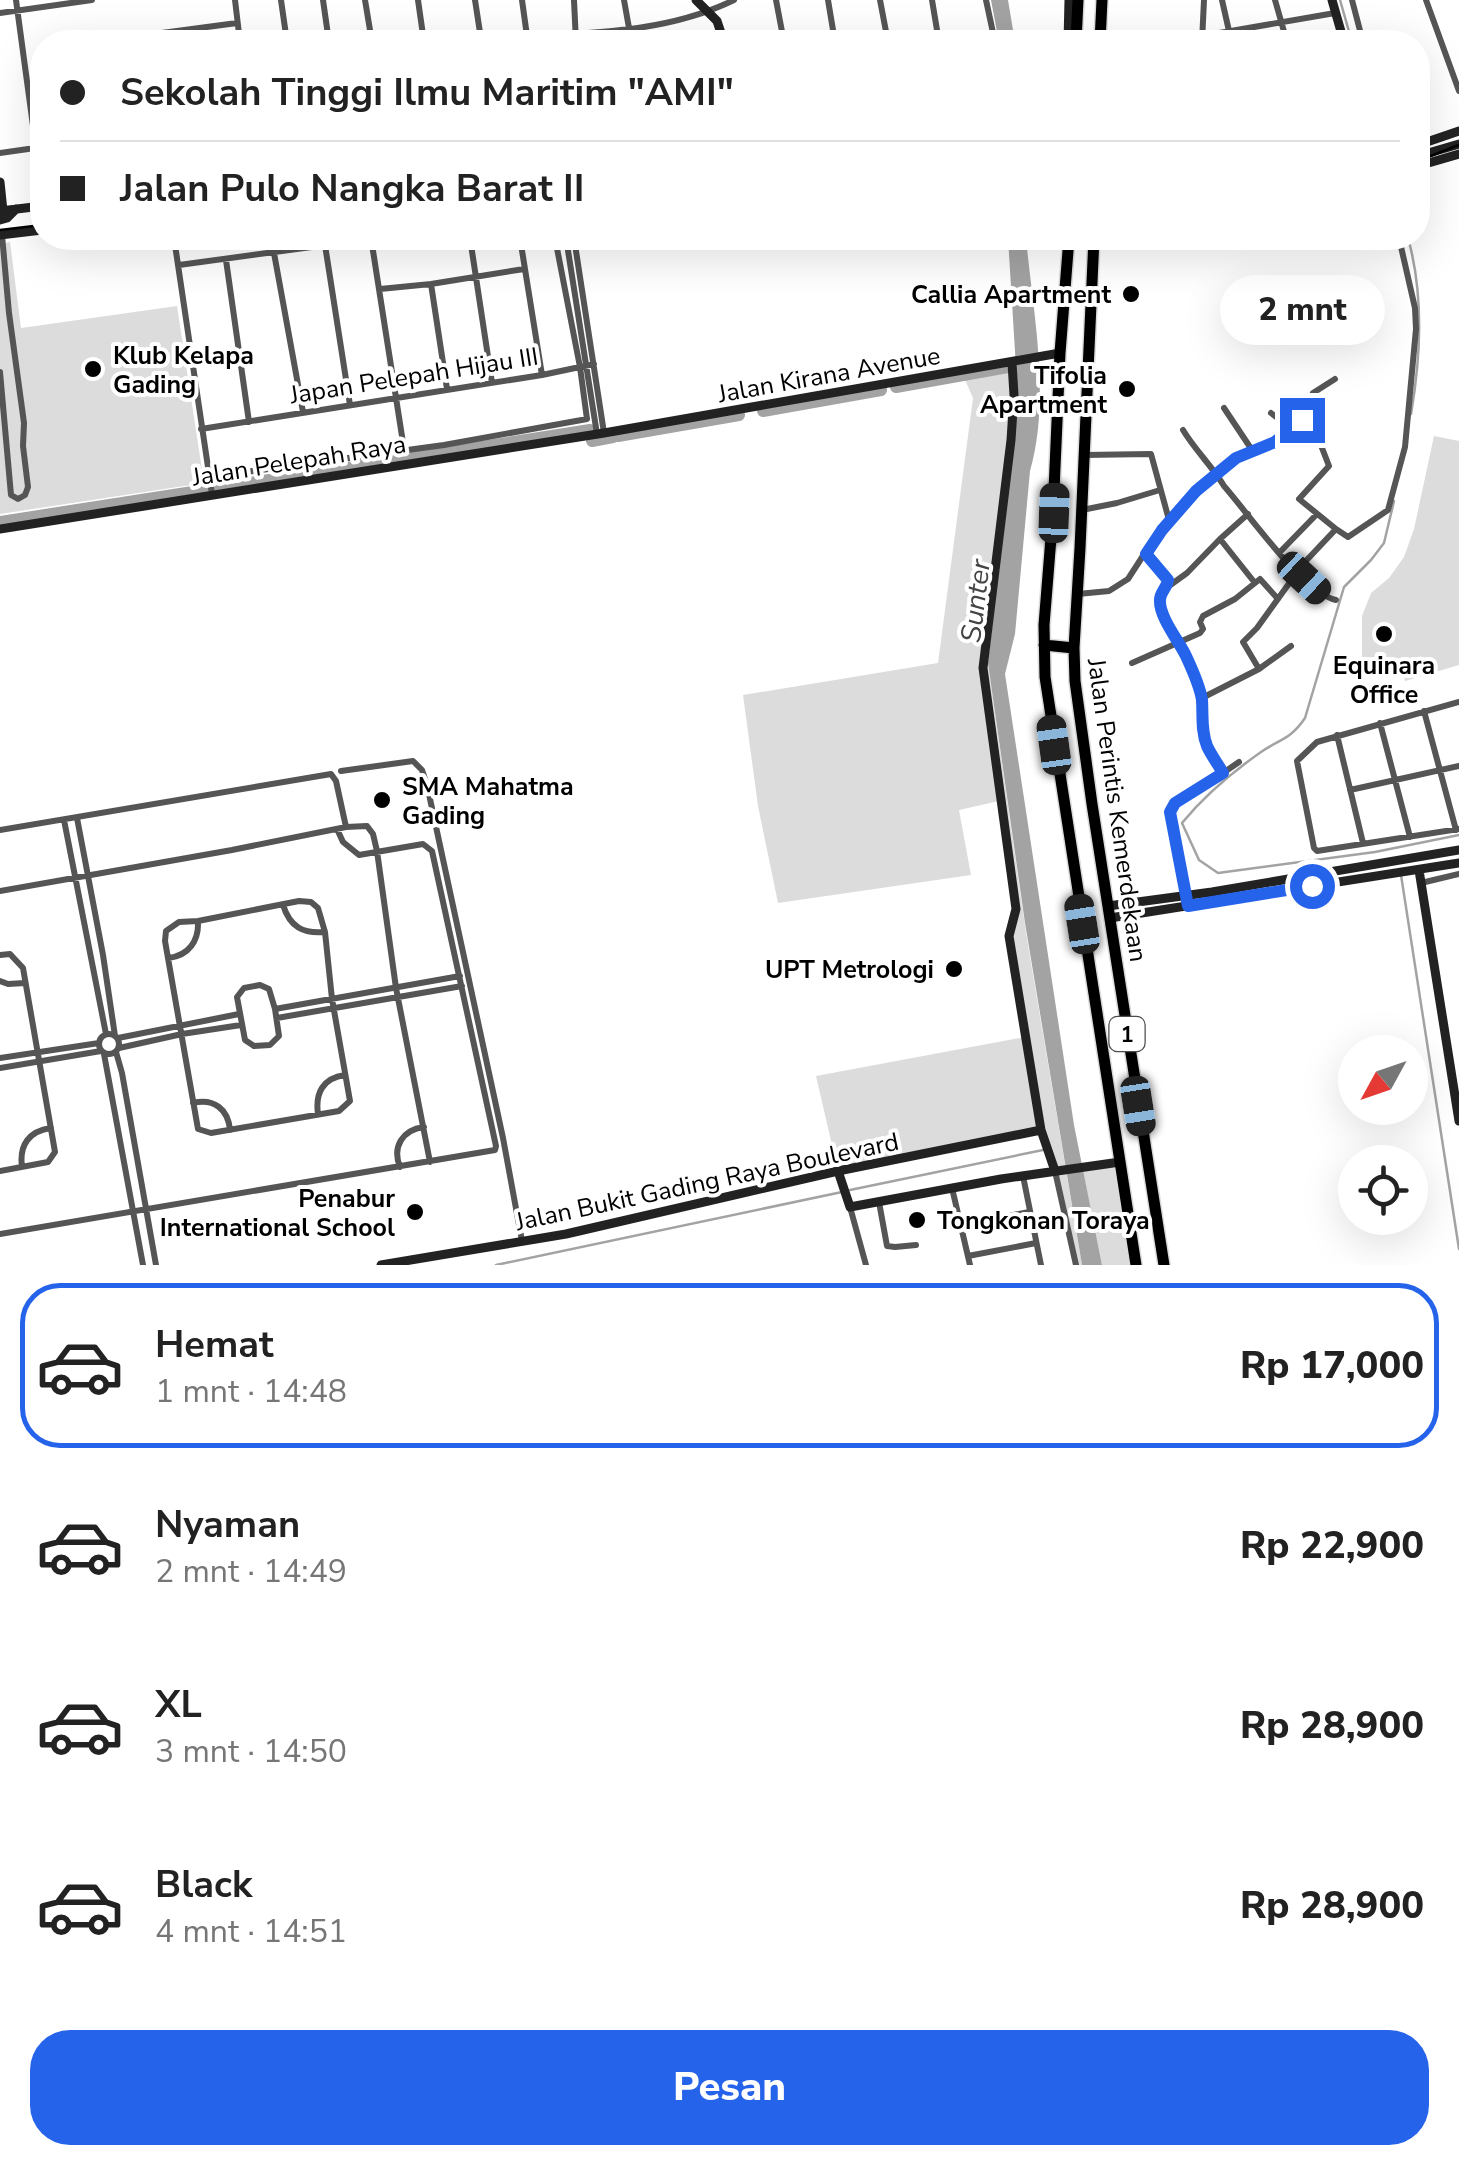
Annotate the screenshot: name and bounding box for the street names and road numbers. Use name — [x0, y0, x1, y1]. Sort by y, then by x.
street label: Jalan Kirana Avenue — [714, 339, 943, 411]
street label: Japan Pelepah Hijau III — [287, 340, 541, 413]
street label: Jalan Pelepah Raya — [189, 427, 408, 495]
street label: Jalan Perintis Kemerdekaan — [1079, 655, 1155, 964]
road number: 1 — [1110, 1017, 1144, 1051]
street label: Jalan Bukit Gading Raya Boulevard — [512, 1125, 902, 1239]

